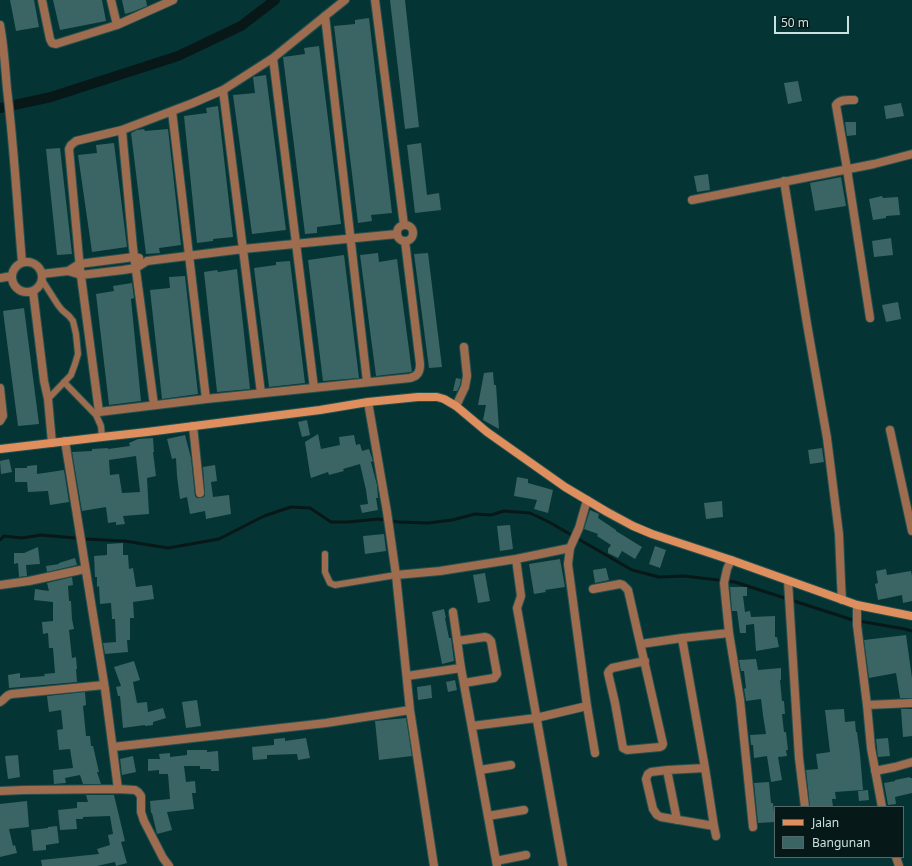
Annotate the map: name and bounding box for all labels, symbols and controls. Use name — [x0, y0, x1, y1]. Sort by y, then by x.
scale bar — [776, 8, 851, 34]
text: 50 m — [781, 14, 809, 31]
legend — [774, 806, 904, 858]
text: Jalan — [812, 814, 839, 831]
text: Bangunan — [812, 834, 870, 851]

